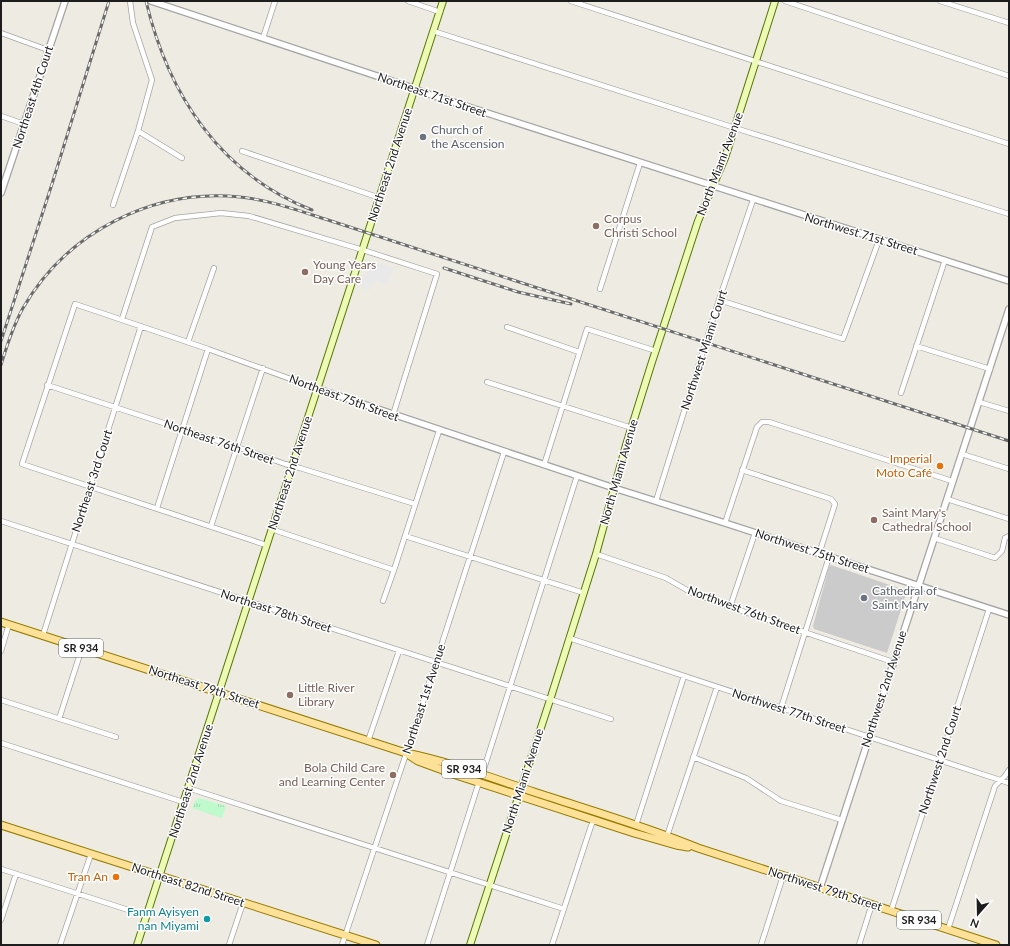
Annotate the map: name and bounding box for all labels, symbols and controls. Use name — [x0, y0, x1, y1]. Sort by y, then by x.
street label: Northeast 4th Court — [9, 43, 56, 150]
street label: Northeast 71st Street — [376, 69, 489, 120]
street label: Northeast 2nd Avenue — [364, 106, 415, 224]
street label: North Miami Avenue — [693, 110, 746, 218]
place label: Church of the Ascension — [431, 122, 505, 151]
marker: Church of the Ascension — [418, 132, 428, 142]
street label: Northwest 71st Street — [803, 209, 920, 258]
place label: Corpus Christi School — [604, 211, 677, 240]
marker: Corpus Christi School — [591, 221, 601, 231]
place label: Young Years Day Care — [313, 257, 376, 286]
marker: Young Years Day Care — [300, 267, 310, 277]
street label: Northwest Miami Court — [677, 287, 730, 412]
street label: Northeast 75th Street — [287, 371, 402, 425]
street label: Northeast 2nd Avenue — [264, 414, 315, 532]
street label: Northeast 76th Street — [162, 416, 277, 468]
street label: North Miami Avenue — [596, 417, 641, 526]
street label: Northeast 3rd Court — [68, 427, 115, 534]
place label: Imperial Moto Café — [876, 451, 932, 480]
marker: Imperial Moto Café — [935, 461, 945, 471]
place label: Saint Mary's Cathedral School — [882, 505, 971, 534]
marker: Saint Mary's Cathedral School — [869, 515, 879, 525]
street label: Northwest 75th Street — [753, 525, 872, 576]
street label: Northwest 76th Street — [686, 582, 803, 637]
place label: Cathedral of Saint Mary — [872, 583, 938, 612]
street label: Northeast 78th Street — [219, 586, 334, 636]
marker: Cathedral of Saint Mary — [859, 593, 869, 603]
street label: Northwest 2nd Avenue — [858, 628, 910, 749]
road number: SR 934 — [59, 639, 103, 657]
street label: Northeast 1st Avenue — [399, 642, 448, 756]
street label: Northeast 79th Street — [147, 662, 262, 712]
place label: Little River Library — [298, 680, 355, 709]
street label: Northwest 77th Street — [730, 685, 849, 736]
marker: Little River Library — [285, 690, 295, 700]
street label: Northwest 2nd Court — [915, 703, 964, 816]
street label: Northeast 2nd Avenue — [165, 722, 216, 840]
street label: North Miami Avenue — [499, 727, 547, 835]
place label: Bola Child Care and Learning Center — [279, 760, 386, 789]
road number: SR 934 — [442, 760, 486, 778]
marker: Bola Child Care and Learning Center — [388, 770, 398, 780]
street label: Northeast 82nd Street — [130, 859, 247, 910]
street label: Northwest 79th Street — [766, 863, 885, 914]
place label: Tran An — [68, 869, 108, 884]
marker: Tran An — [111, 872, 121, 882]
north arrow — [958, 894, 998, 934]
place label: Fanm Ayisyen nan Miyami — [127, 904, 199, 933]
road number: SR 934 — [897, 911, 941, 929]
marker: Fanm Ayisyen nan Miyami — [202, 914, 212, 924]
text: N — [968, 916, 981, 931]

